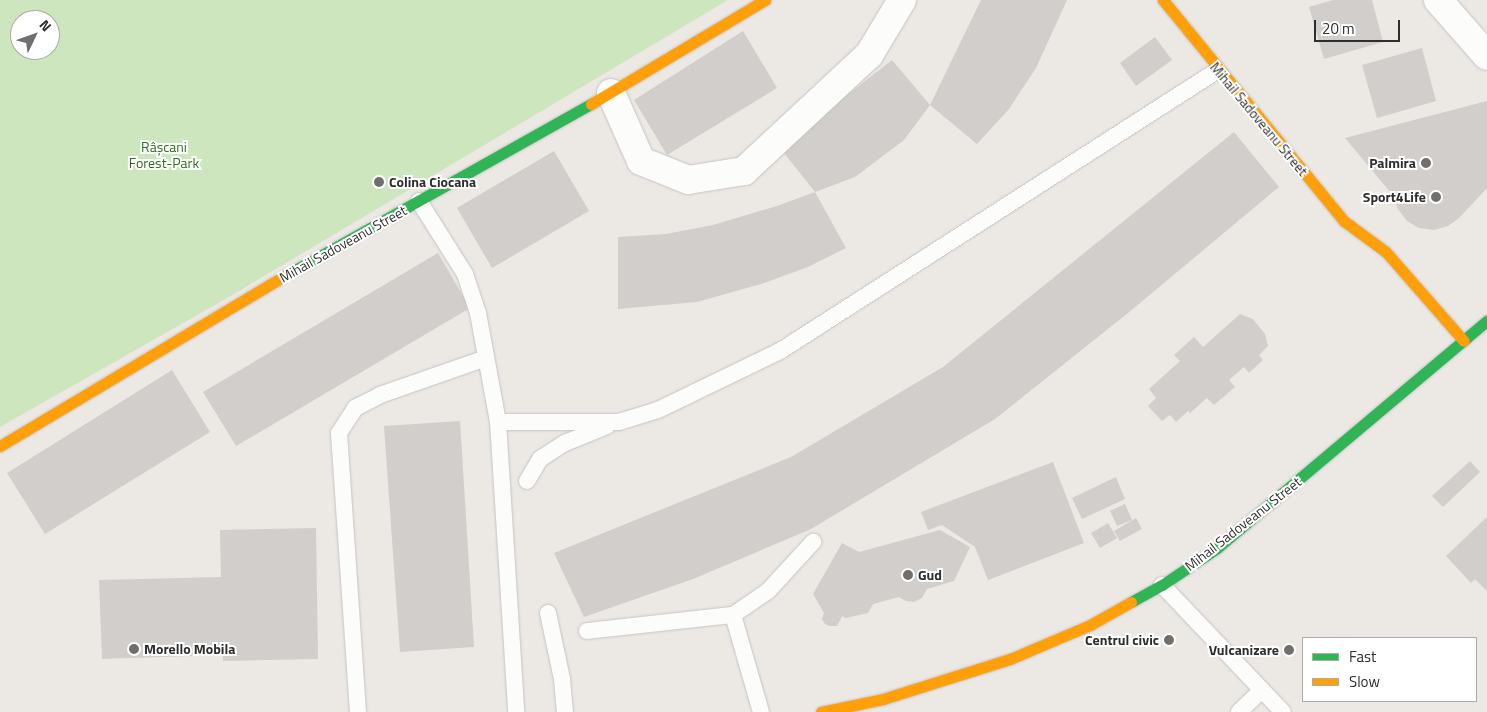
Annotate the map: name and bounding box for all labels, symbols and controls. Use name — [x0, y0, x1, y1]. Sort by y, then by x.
north arrow — [10, 10, 60, 60]
scale bar — [1317, 10, 1403, 42]
text: N — [35, 15, 57, 36]
text: 20 m — [1322, 17, 1355, 40]
street label: Mihail Sadoveanu Street — [1207, 59, 1311, 179]
park label: Râșcani Forest-Park — [129, 139, 199, 172]
place label: Palmira — [1369, 155, 1416, 171]
marker: Palmira — [1420, 157, 1432, 169]
place label: Colina Ciocana — [389, 174, 476, 190]
marker: Colina Ciocana — [373, 176, 385, 188]
place label: Sport4Life — [1363, 189, 1426, 205]
marker: Sport4Life — [1430, 191, 1442, 203]
street label: Mihail Sadoveanu Street — [276, 202, 410, 286]
street label: Mihail Sadoveanu Street — [1182, 473, 1304, 575]
place label: Gud — [918, 567, 942, 583]
marker: Gud — [902, 569, 914, 581]
place label: Centrul civic — [1085, 632, 1159, 648]
marker: Centrul civic — [1163, 634, 1175, 646]
legend — [1302, 637, 1477, 702]
place label: Morello Mobila — [144, 641, 235, 657]
place label: Vulcanizare — [1209, 642, 1279, 658]
marker: Morello Mobila — [128, 643, 140, 655]
marker: Vulcanizare — [1283, 644, 1295, 656]
text: Fast — [1349, 645, 1376, 668]
text: Slow — [1349, 670, 1380, 693]

